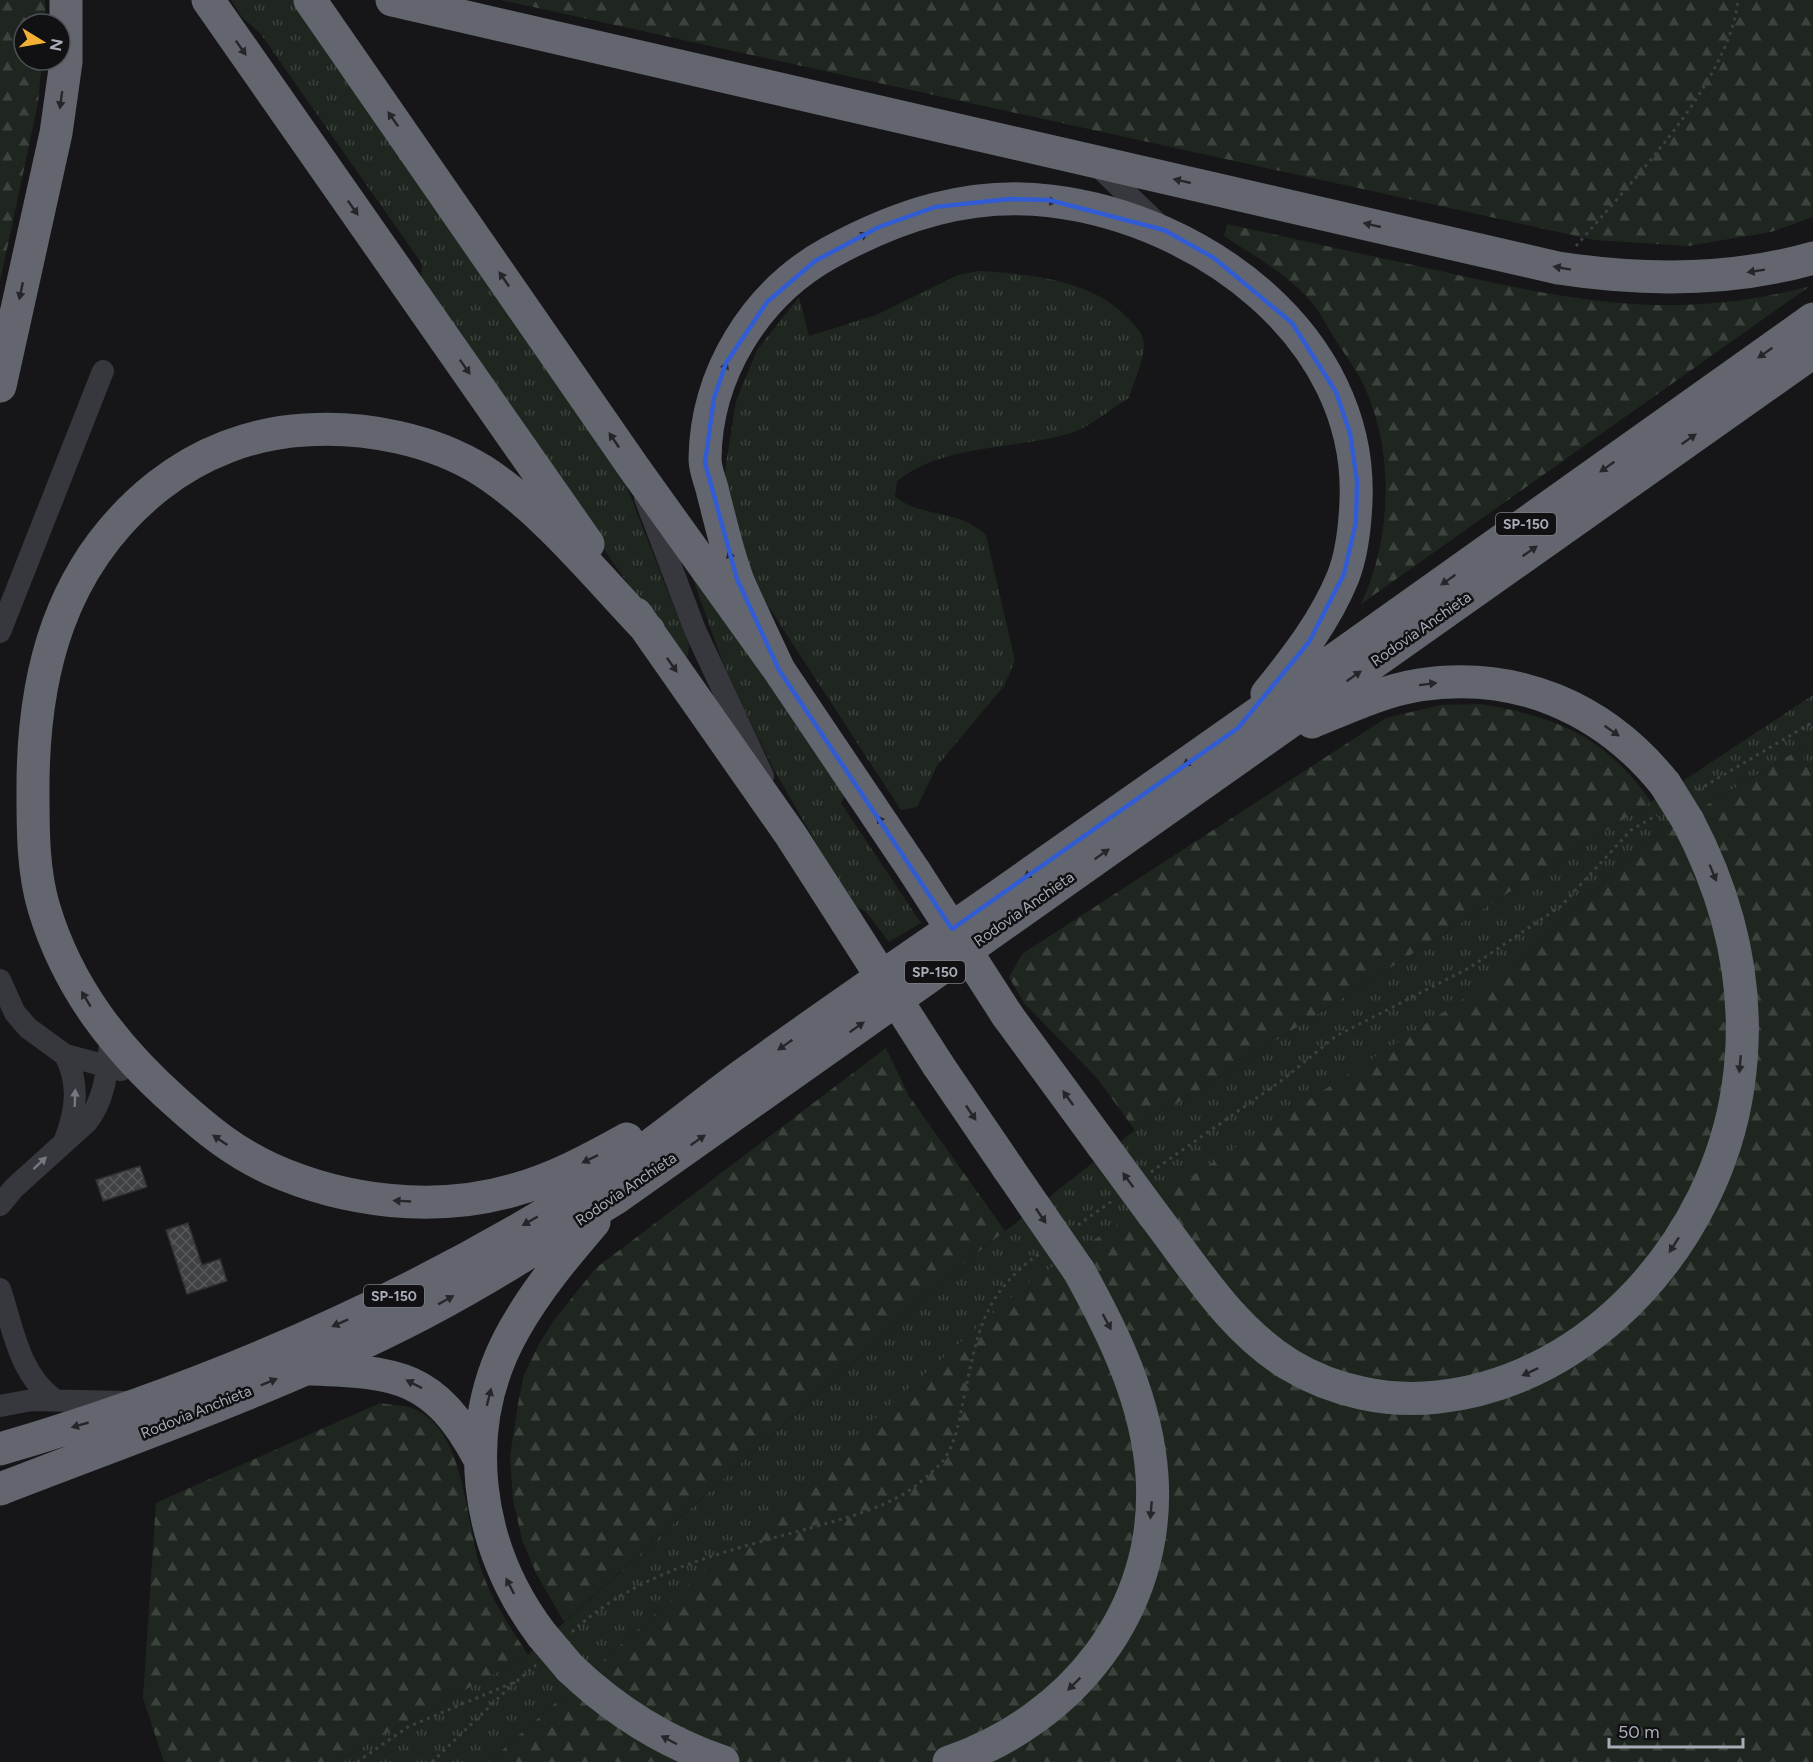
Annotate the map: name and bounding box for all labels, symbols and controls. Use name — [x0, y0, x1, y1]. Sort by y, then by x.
north arrow — [12, 12, 72, 72]
text: N — [46, 37, 67, 53]
one-way arrow — [235, 40, 246, 56]
one-way arrow — [56, 91, 65, 110]
one-way arrow — [387, 111, 399, 127]
one-way arrow — [1173, 175, 1191, 185]
one-way arrow — [1039, 196, 1058, 206]
one-way arrow — [347, 199, 359, 215]
one-way arrow — [1363, 220, 1381, 230]
one-way arrow — [851, 232, 868, 241]
one-way arrow — [1552, 263, 1571, 272]
one-way arrow — [1746, 266, 1765, 275]
one-way arrow — [498, 271, 510, 287]
one-way arrow — [16, 282, 25, 301]
one-way arrow — [1758, 347, 1773, 359]
one-way arrow — [459, 359, 471, 375]
one-way arrow — [720, 361, 730, 379]
one-way arrow — [608, 432, 620, 448]
one-way arrow — [1681, 433, 1697, 445]
one-way arrow — [1599, 461, 1615, 473]
road number: SP-150 — [1496, 513, 1556, 535]
one-way arrow — [1522, 546, 1538, 557]
one-way arrow — [725, 550, 735, 568]
one-way arrow — [1440, 574, 1456, 586]
street label: Rodovia Anchieta — [1368, 588, 1474, 670]
one-way arrow — [666, 657, 678, 673]
one-way arrow — [1345, 670, 1361, 682]
one-way arrow — [1418, 679, 1437, 689]
one-way arrow — [1603, 725, 1619, 737]
one-way arrow — [1183, 755, 1199, 767]
one-way arrow — [876, 816, 888, 832]
one-way arrow — [1093, 848, 1109, 860]
one-way arrow — [1709, 864, 1718, 882]
one-way arrow — [1023, 867, 1039, 879]
street label: Rodovia Anchieta — [971, 868, 1077, 950]
road number: SP-150 — [905, 961, 965, 983]
one-way arrow — [81, 991, 92, 1007]
one-way arrow — [848, 1021, 864, 1033]
one-way arrow — [777, 1039, 793, 1051]
one-way arrow — [1735, 1055, 1745, 1074]
one-way arrow — [70, 1088, 80, 1107]
one-way arrow — [1062, 1091, 1074, 1107]
one-way arrow — [965, 1105, 976, 1121]
one-way arrow — [212, 1134, 228, 1146]
one-way arrow — [689, 1134, 705, 1146]
street label: Rodovia Anchieta — [572, 1149, 680, 1229]
one-way arrow — [581, 1154, 598, 1164]
one-way arrow — [33, 1156, 48, 1170]
one-way arrow — [1122, 1172, 1134, 1188]
one-way arrow — [393, 1197, 412, 1206]
one-way arrow — [1035, 1208, 1047, 1224]
one-way arrow — [522, 1215, 538, 1226]
one-way arrow — [1669, 1237, 1680, 1253]
road number: SP-150 — [364, 1285, 424, 1307]
one-way arrow — [438, 1295, 455, 1305]
one-way arrow — [1102, 1314, 1112, 1331]
one-way arrow — [331, 1318, 348, 1327]
one-way arrow — [1522, 1368, 1539, 1377]
one-way arrow — [260, 1377, 278, 1386]
one-way arrow — [405, 1379, 422, 1389]
street label: Rodovia Anchieta — [138, 1382, 254, 1442]
one-way arrow — [485, 1388, 494, 1406]
one-way arrow — [71, 1421, 89, 1430]
one-way arrow — [1147, 1501, 1156, 1520]
one-way arrow — [506, 1578, 515, 1595]
one-way arrow — [1068, 1677, 1082, 1691]
scale bar — [1609, 1711, 1742, 1749]
text: 50 m — [1618, 1721, 1660, 1743]
one-way arrow — [660, 1735, 677, 1745]

